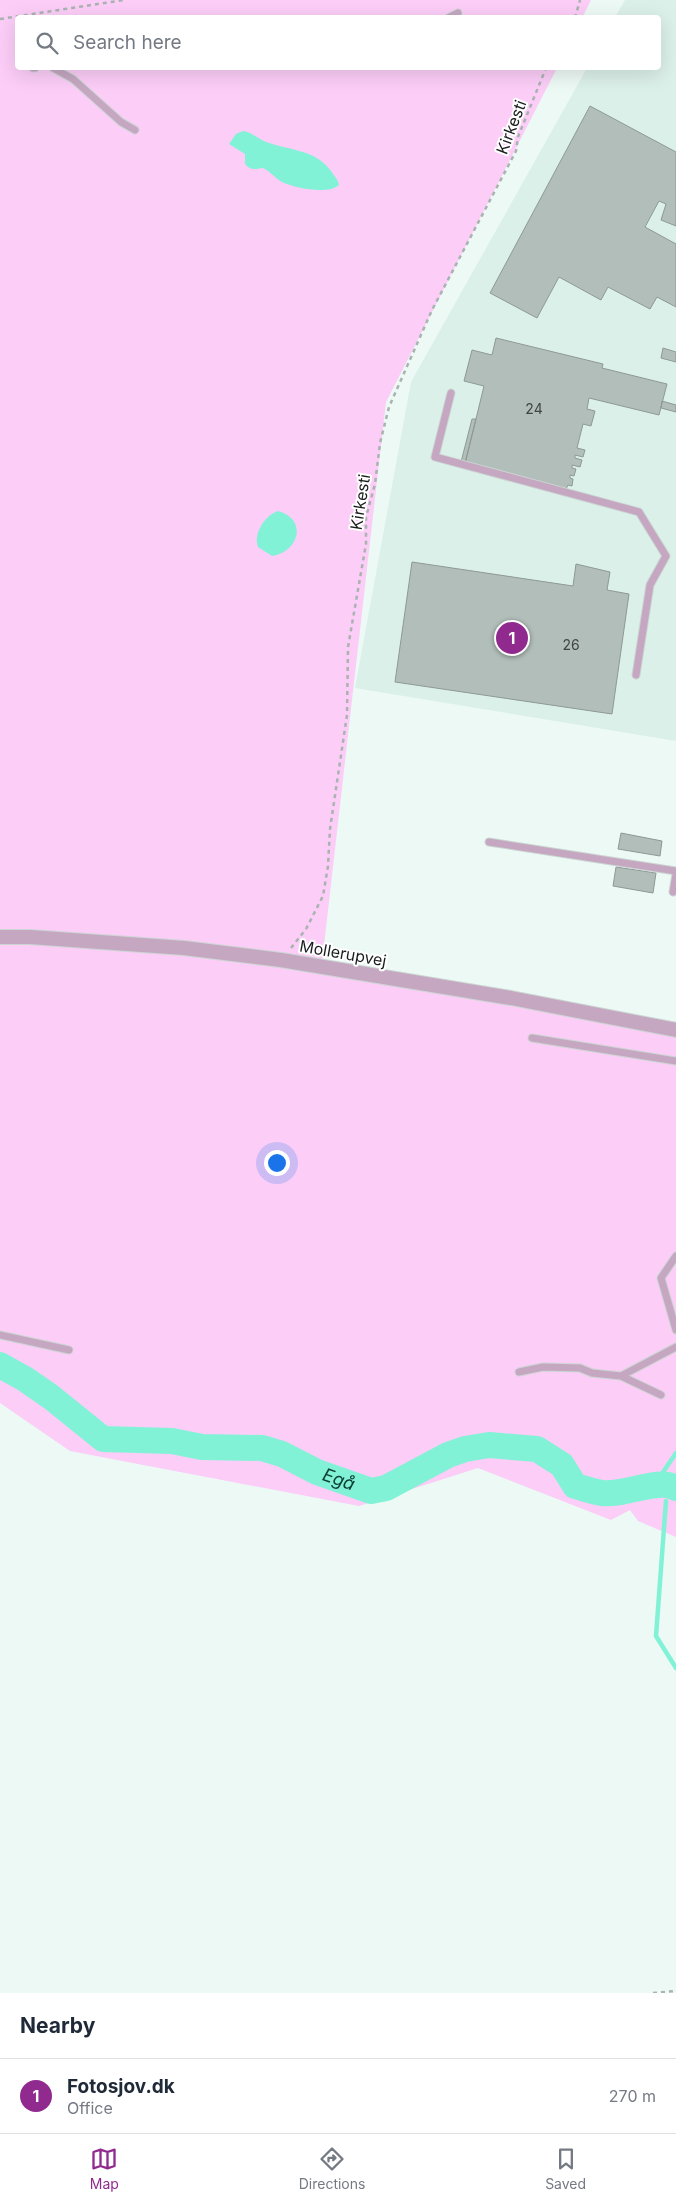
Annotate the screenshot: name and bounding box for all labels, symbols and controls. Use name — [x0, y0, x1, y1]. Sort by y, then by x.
search box — [15, 15, 661, 70]
icon: search — [33, 29, 61, 57]
text: Search here — [73, 31, 182, 54]
street label: Kirkesti — [492, 97, 530, 157]
house number: 24 — [525, 400, 543, 417]
street label: Kirkesti — [346, 473, 374, 531]
pin: 1 — [496, 619, 528, 657]
house number: 26 — [562, 636, 580, 653]
street label: Mollerupvej — [298, 936, 388, 970]
your location — [264, 1150, 290, 1176]
water label: Egå — [320, 1464, 358, 1495]
text: Nearby — [20, 2013, 95, 2038]
text: Fotosjov.dk — [67, 2075, 175, 2098]
text: 1 — [33, 2086, 39, 2106]
text: 270 m — [609, 2086, 656, 2106]
text: Office — [67, 2098, 113, 2118]
tab: Map — [90, 2145, 119, 2192]
tab: Directions — [299, 2145, 365, 2192]
tab: Saved — [545, 2145, 586, 2192]

